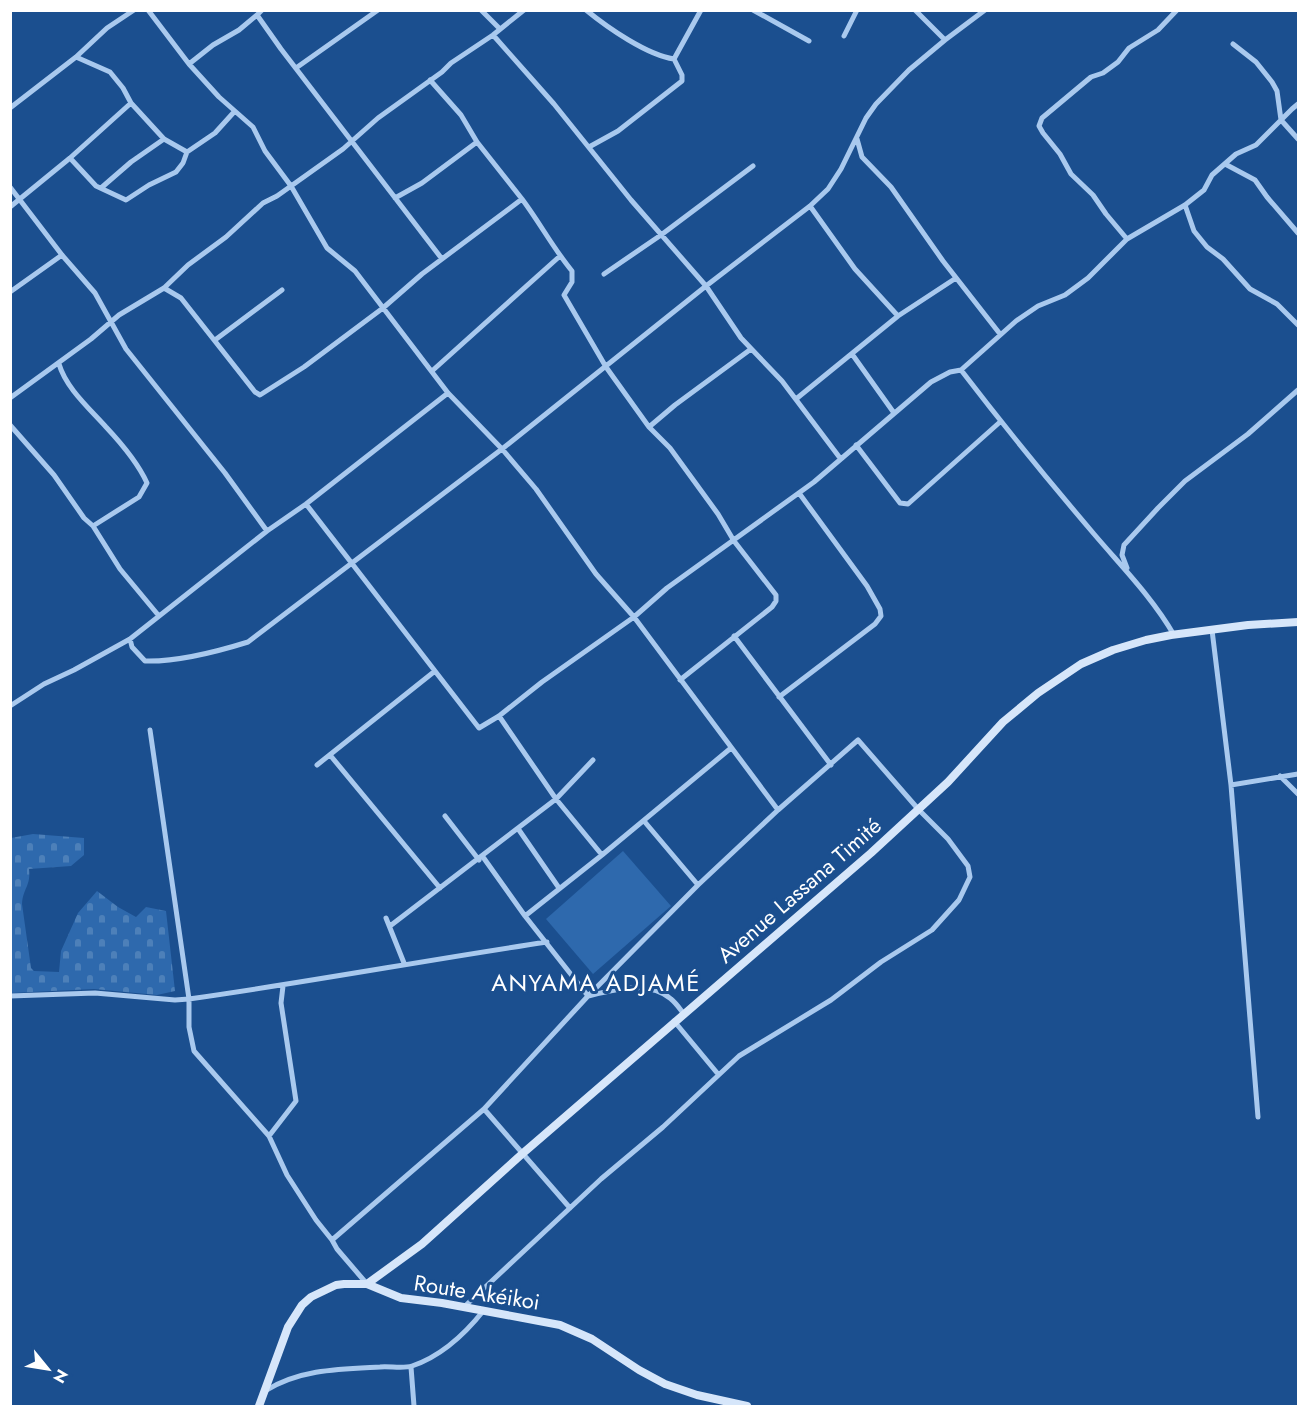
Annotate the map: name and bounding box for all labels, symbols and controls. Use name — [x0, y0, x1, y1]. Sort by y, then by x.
street label: Avenue Lassana Timité — [710, 810, 888, 970]
district label: ANYAMA ADJAMÉ — [491, 965, 701, 1000]
street label: Route Akéikoi — [412, 1266, 542, 1318]
north arrow — [18, 1339, 78, 1399]
text: N — [47, 1365, 74, 1388]

